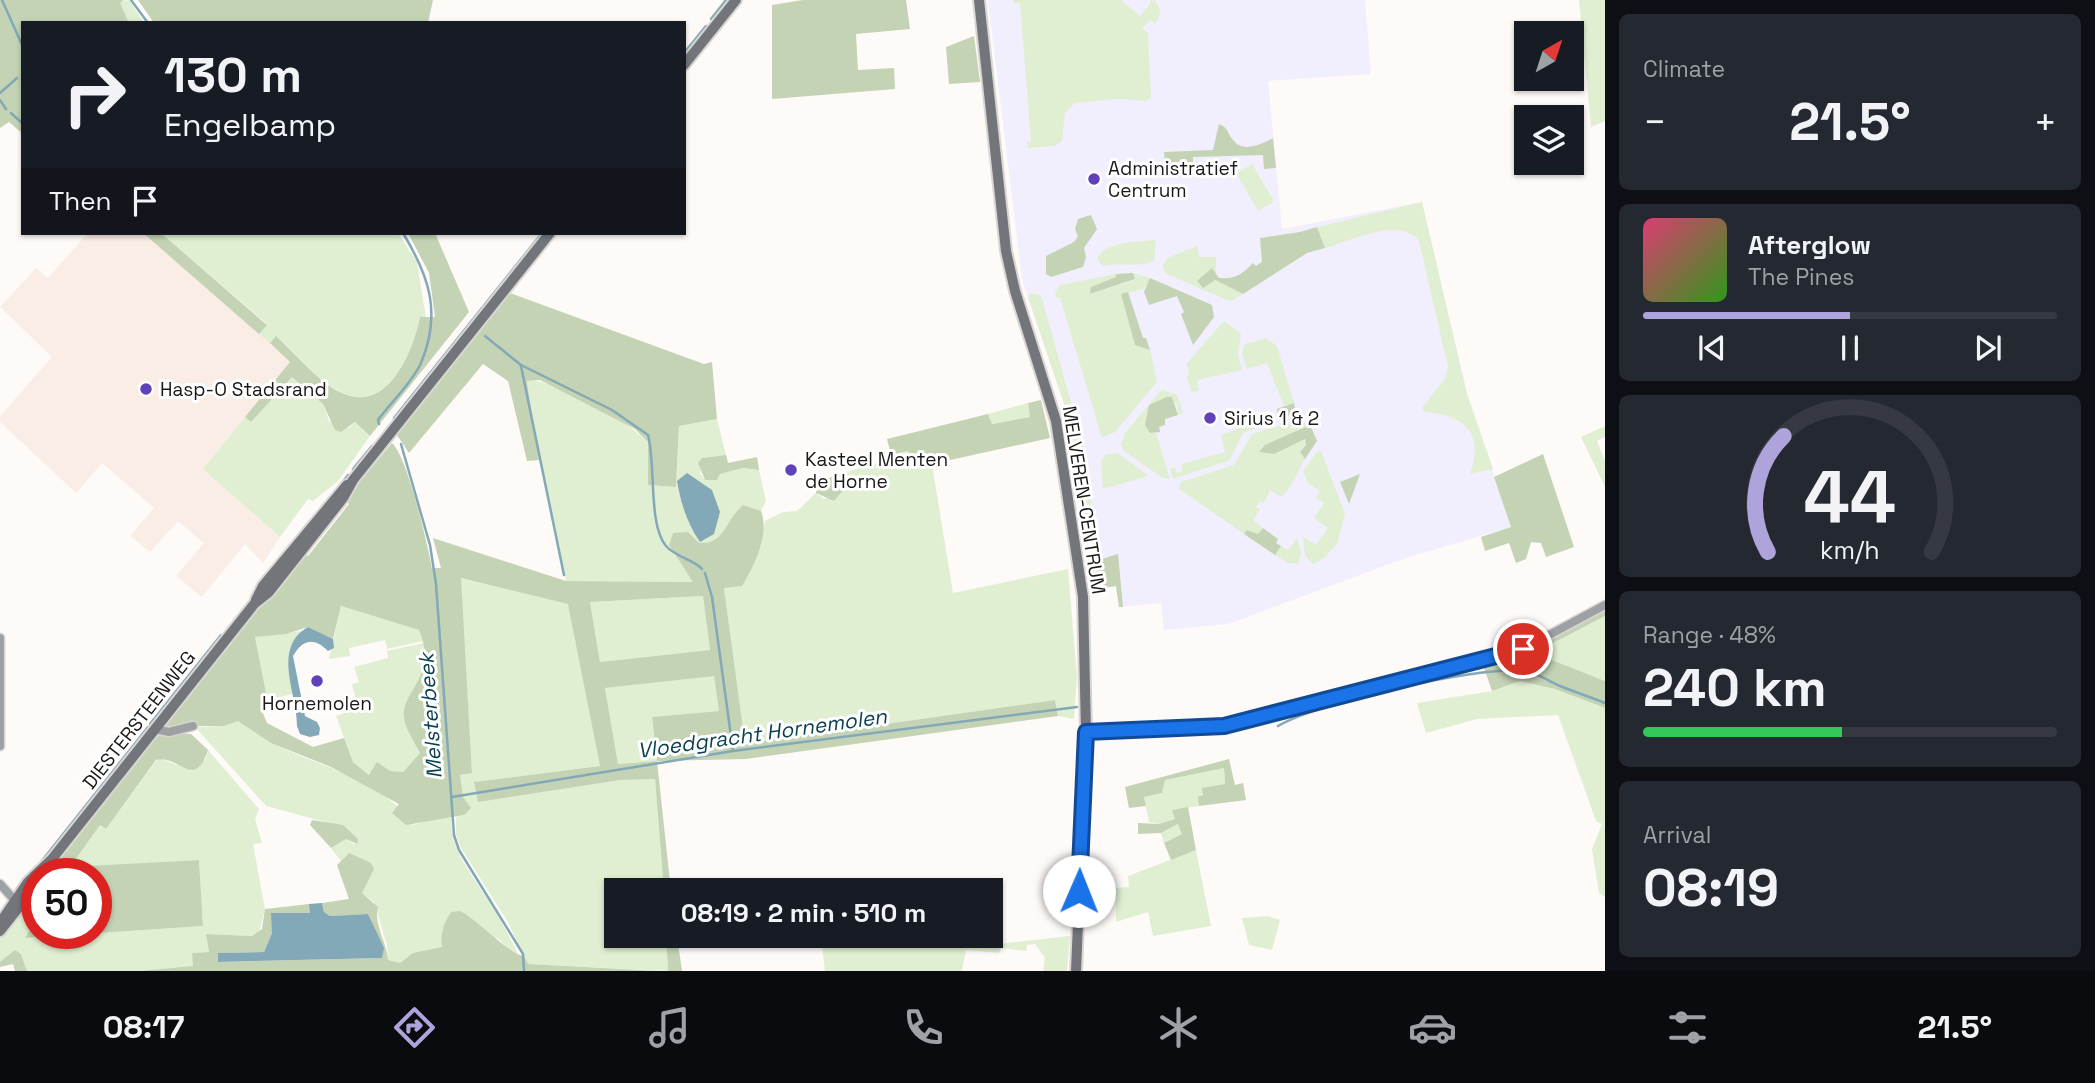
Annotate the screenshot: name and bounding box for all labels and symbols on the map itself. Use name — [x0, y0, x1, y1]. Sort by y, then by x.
north arrow — [1514, 21, 1584, 91]
place label: Administratief Centrum — [1108, 156, 1238, 203]
marker: Administratief Centrum — [1086, 171, 1102, 187]
place label: Hasp-O Stadsrand — [160, 377, 327, 402]
marker: Hasp-O Stadsrand — [138, 381, 154, 397]
street label: MELVEREN-CENTRUM — [1057, 404, 1111, 596]
place label: Sirius 1 & 2 — [1224, 406, 1319, 431]
marker: Sirius 1 & 2 — [1202, 410, 1218, 426]
place label: Kasteel Menten de Horne — [805, 447, 948, 494]
marker: Kasteel Menten de Horne — [783, 462, 799, 478]
pin — [1493, 619, 1553, 679]
street label: DIESTERSTEENWEG — [77, 646, 201, 794]
water label: Melsterbeek — [412, 650, 448, 780]
marker: Hornemolen — [309, 673, 325, 689]
place label: Hornemolen — [262, 691, 372, 716]
water label: Vloedgracht Hornemolen — [636, 702, 890, 764]
position arrow — [1042, 854, 1116, 928]
speed limit sign: 50 — [21, 858, 112, 949]

